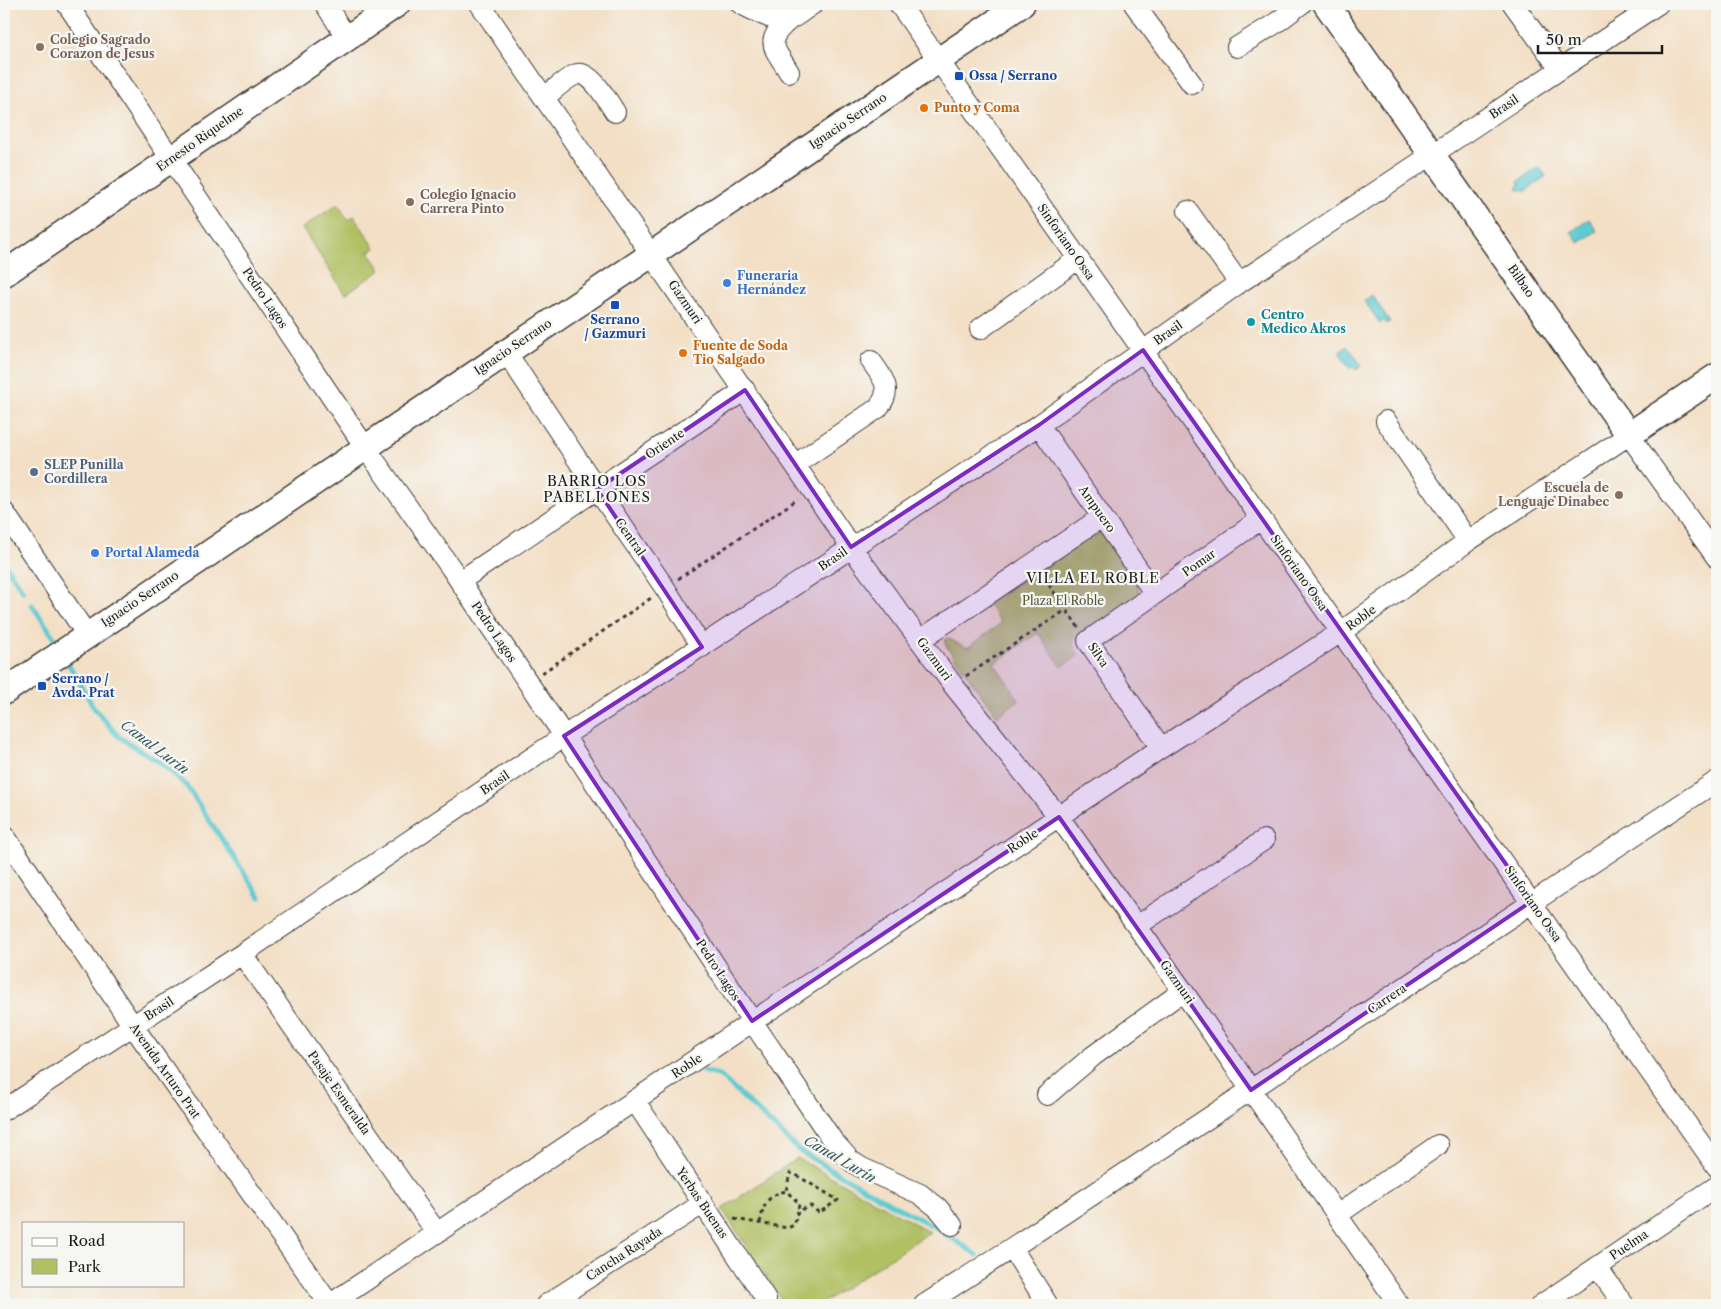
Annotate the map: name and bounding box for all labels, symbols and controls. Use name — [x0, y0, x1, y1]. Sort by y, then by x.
scale bar — [1538, 22, 1662, 54]
text: 50 m — [1546, 30, 1582, 49]
place label: Colegio Sagrado Corazon de Jesus — [50, 32, 155, 61]
marker: Colegio Sagrado Corazon de Jesus — [34, 41, 46, 53]
place label: Ossa / Serrano — [969, 68, 1057, 83]
marker: Ossa / Serrano — [953, 70, 965, 82]
street label: Ignacio Serrano — [806, 89, 889, 152]
street label: Brasil — [1486, 91, 1522, 122]
place label: Punto y Coma — [934, 100, 1021, 115]
marker: Punto y Coma — [918, 102, 930, 114]
street label: Ernesto Riquelme — [153, 103, 246, 174]
place label: Colegio Ignacio Carrera Pinto — [420, 187, 516, 216]
marker: Colegio Ignacio Carrera Pinto — [404, 196, 416, 208]
street label: Sinforiano Ossa — [1035, 201, 1099, 283]
street label: Bilbao — [1505, 261, 1538, 300]
street label: Pedro Lagos — [240, 264, 291, 331]
place label: Funeraria Hernández — [737, 268, 806, 297]
street label: Gazmuri — [665, 277, 706, 327]
marker: Funeraria Hernández — [721, 277, 733, 289]
marker: Serrano / Gazmuri — [609, 299, 621, 311]
place label: Centro Medico Akros — [1261, 307, 1346, 336]
place label: Serrano / Gazmuri — [584, 312, 646, 341]
street label: Ignacio Serrano — [471, 315, 554, 378]
marker: Centro Medico Akros — [1245, 316, 1257, 328]
street label: Brasil — [1150, 317, 1186, 348]
place label: Fuente de Soda Tio Salgado — [693, 338, 789, 367]
marker: Fuente de Soda Tio Salgado — [677, 347, 689, 359]
street label: Oriente — [642, 425, 687, 462]
place label: SLEP Punilla Cordillera — [44, 457, 125, 486]
marker: SLEP Punilla Cordillera — [28, 466, 40, 478]
district label: BARRIO LOS PABELLONES — [543, 472, 651, 506]
place label: Escuela de Lenguaje Dinabec — [1498, 480, 1609, 509]
street label: Ampuero — [1075, 482, 1119, 535]
marker: Escuela de Lenguaje Dinabec — [1613, 489, 1625, 501]
street label: Central — [612, 515, 649, 559]
street label: Sinforiano Ossa — [1268, 532, 1332, 614]
street label: Brasil — [815, 543, 851, 574]
place label: Portal Alameda — [105, 545, 201, 560]
street label: Pomar — [1179, 546, 1218, 580]
marker: Portal Alameda — [89, 547, 101, 559]
street label: Ignacio Serrano — [98, 567, 181, 630]
district label: VILLA EL ROBLE — [1025, 569, 1160, 587]
park label: Plaza El Roble — [1022, 593, 1104, 608]
street label: Pedro Lagos — [469, 598, 520, 665]
street label: Roble — [1343, 602, 1379, 634]
street label: Gazmuri — [914, 634, 955, 683]
street label: Silva — [1085, 639, 1112, 671]
place label: Serrano / Avda. Prat — [51, 671, 115, 700]
marker: Serrano / Avda. Prat — [36, 680, 48, 692]
water label: Canal Lurín — [117, 716, 193, 778]
street label: Brasil — [477, 767, 513, 798]
street label: Roble — [1005, 825, 1041, 856]
street label: Sinforiano Ossa — [1502, 863, 1566, 945]
street label: Pedro Lagos — [693, 936, 744, 1003]
street label: Gazmuri — [1157, 957, 1198, 1007]
street label: Carrera — [1364, 980, 1410, 1017]
street label: Brasil — [141, 993, 177, 1024]
street label: Avenida Arturo Prat — [126, 1019, 204, 1122]
street label: Pasaje Esmeralda — [305, 1048, 374, 1138]
street label: Roble — [669, 1050, 705, 1081]
water label: Canal Lurín — [801, 1131, 879, 1187]
street label: Yerbas Buenas — [673, 1164, 732, 1241]
legend — [22, 1222, 185, 1286]
street label: Cancha Rayada — [583, 1223, 665, 1284]
street label: Puelma — [1607, 1226, 1651, 1263]
text: Road — [68, 1231, 105, 1250]
text: Park — [68, 1257, 102, 1276]

